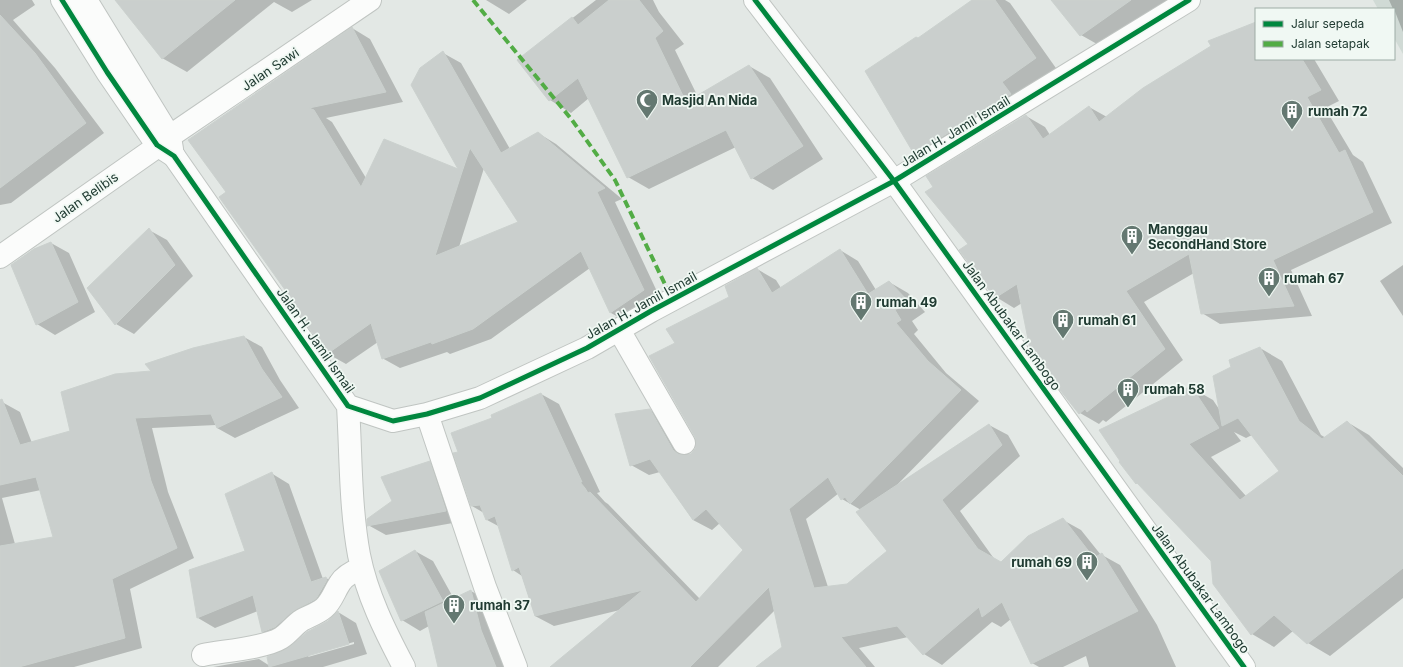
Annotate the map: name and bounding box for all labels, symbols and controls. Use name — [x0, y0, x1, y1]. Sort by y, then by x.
legend — [1255, 8, 1395, 60]
text: Jalur sepeda — [1291, 16, 1364, 31]
text: Jalan setapak — [1291, 36, 1370, 51]
street label: Jalan Sawi — [238, 44, 302, 94]
mosque icon: Masjid An Nida — [634, 87, 660, 120]
place label: Masjid An Nida — [662, 92, 757, 108]
street label: Jalan H. Jamil Ismail — [897, 92, 1013, 170]
building icon: rumah 72 — [1279, 98, 1305, 131]
place label: rumah 72 — [1308, 103, 1368, 119]
street label: Jalan Belibis — [49, 168, 121, 226]
place label: Manggau SecondHand Store — [1148, 221, 1267, 252]
building icon: Manggau SecondHand Store — [1119, 223, 1145, 256]
street label: Jalan Abubakar Lambogo — [959, 257, 1065, 393]
building icon: rumah 67 — [1256, 265, 1282, 298]
street label: Jalan H. Jamil Ismail — [582, 268, 700, 342]
place label: rumah 67 — [1284, 270, 1344, 286]
street label: Jalan H. Jamil Ismail — [274, 284, 358, 396]
building icon: rumah 49 — [848, 289, 874, 322]
place label: rumah 49 — [876, 294, 937, 310]
building icon: rumah 61 — [1050, 307, 1076, 340]
place label: rumah 61 — [1078, 312, 1136, 328]
building icon: rumah 58 — [1115, 376, 1141, 409]
place label: rumah 58 — [1144, 381, 1205, 397]
street label: Jalan Abubakar Lambogo — [1148, 520, 1254, 656]
building icon: rumah 69 — [1074, 549, 1100, 582]
place label: rumah 69 — [1011, 554, 1072, 570]
building icon: rumah 37 — [441, 592, 467, 625]
place label: rumah 37 — [470, 597, 530, 613]

